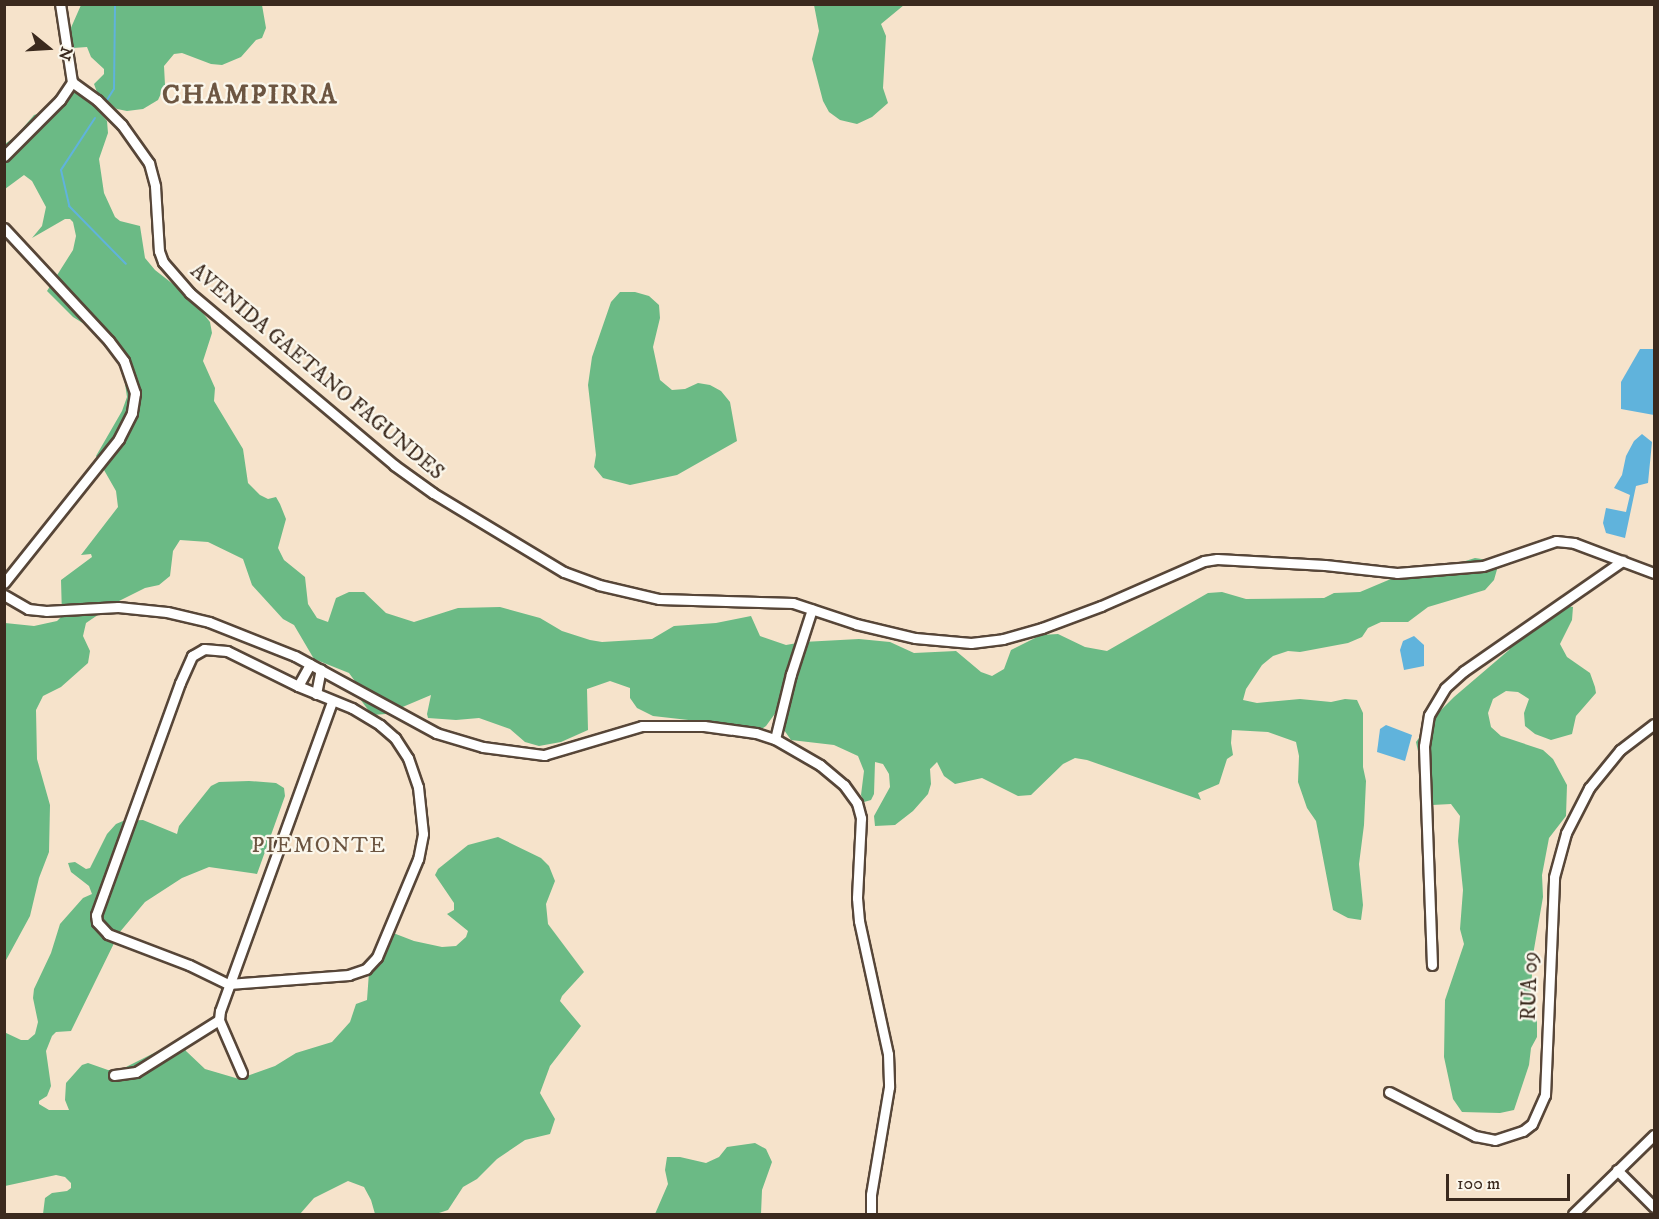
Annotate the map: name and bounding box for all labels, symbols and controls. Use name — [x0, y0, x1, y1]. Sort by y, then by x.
north arrow — [18, 18, 78, 78]
text: N — [54, 44, 77, 63]
district label: CHAMPIRRA — [162, 80, 338, 112]
street label: AVENIDA GAETANO FAGUNDES — [185, 259, 449, 485]
district label: PIEMONTE — [252, 833, 386, 859]
street label: RUA 09 — [1516, 951, 1544, 1021]
scale bar — [1449, 1162, 1574, 1200]
text: 100 m — [1457, 1173, 1500, 1195]

